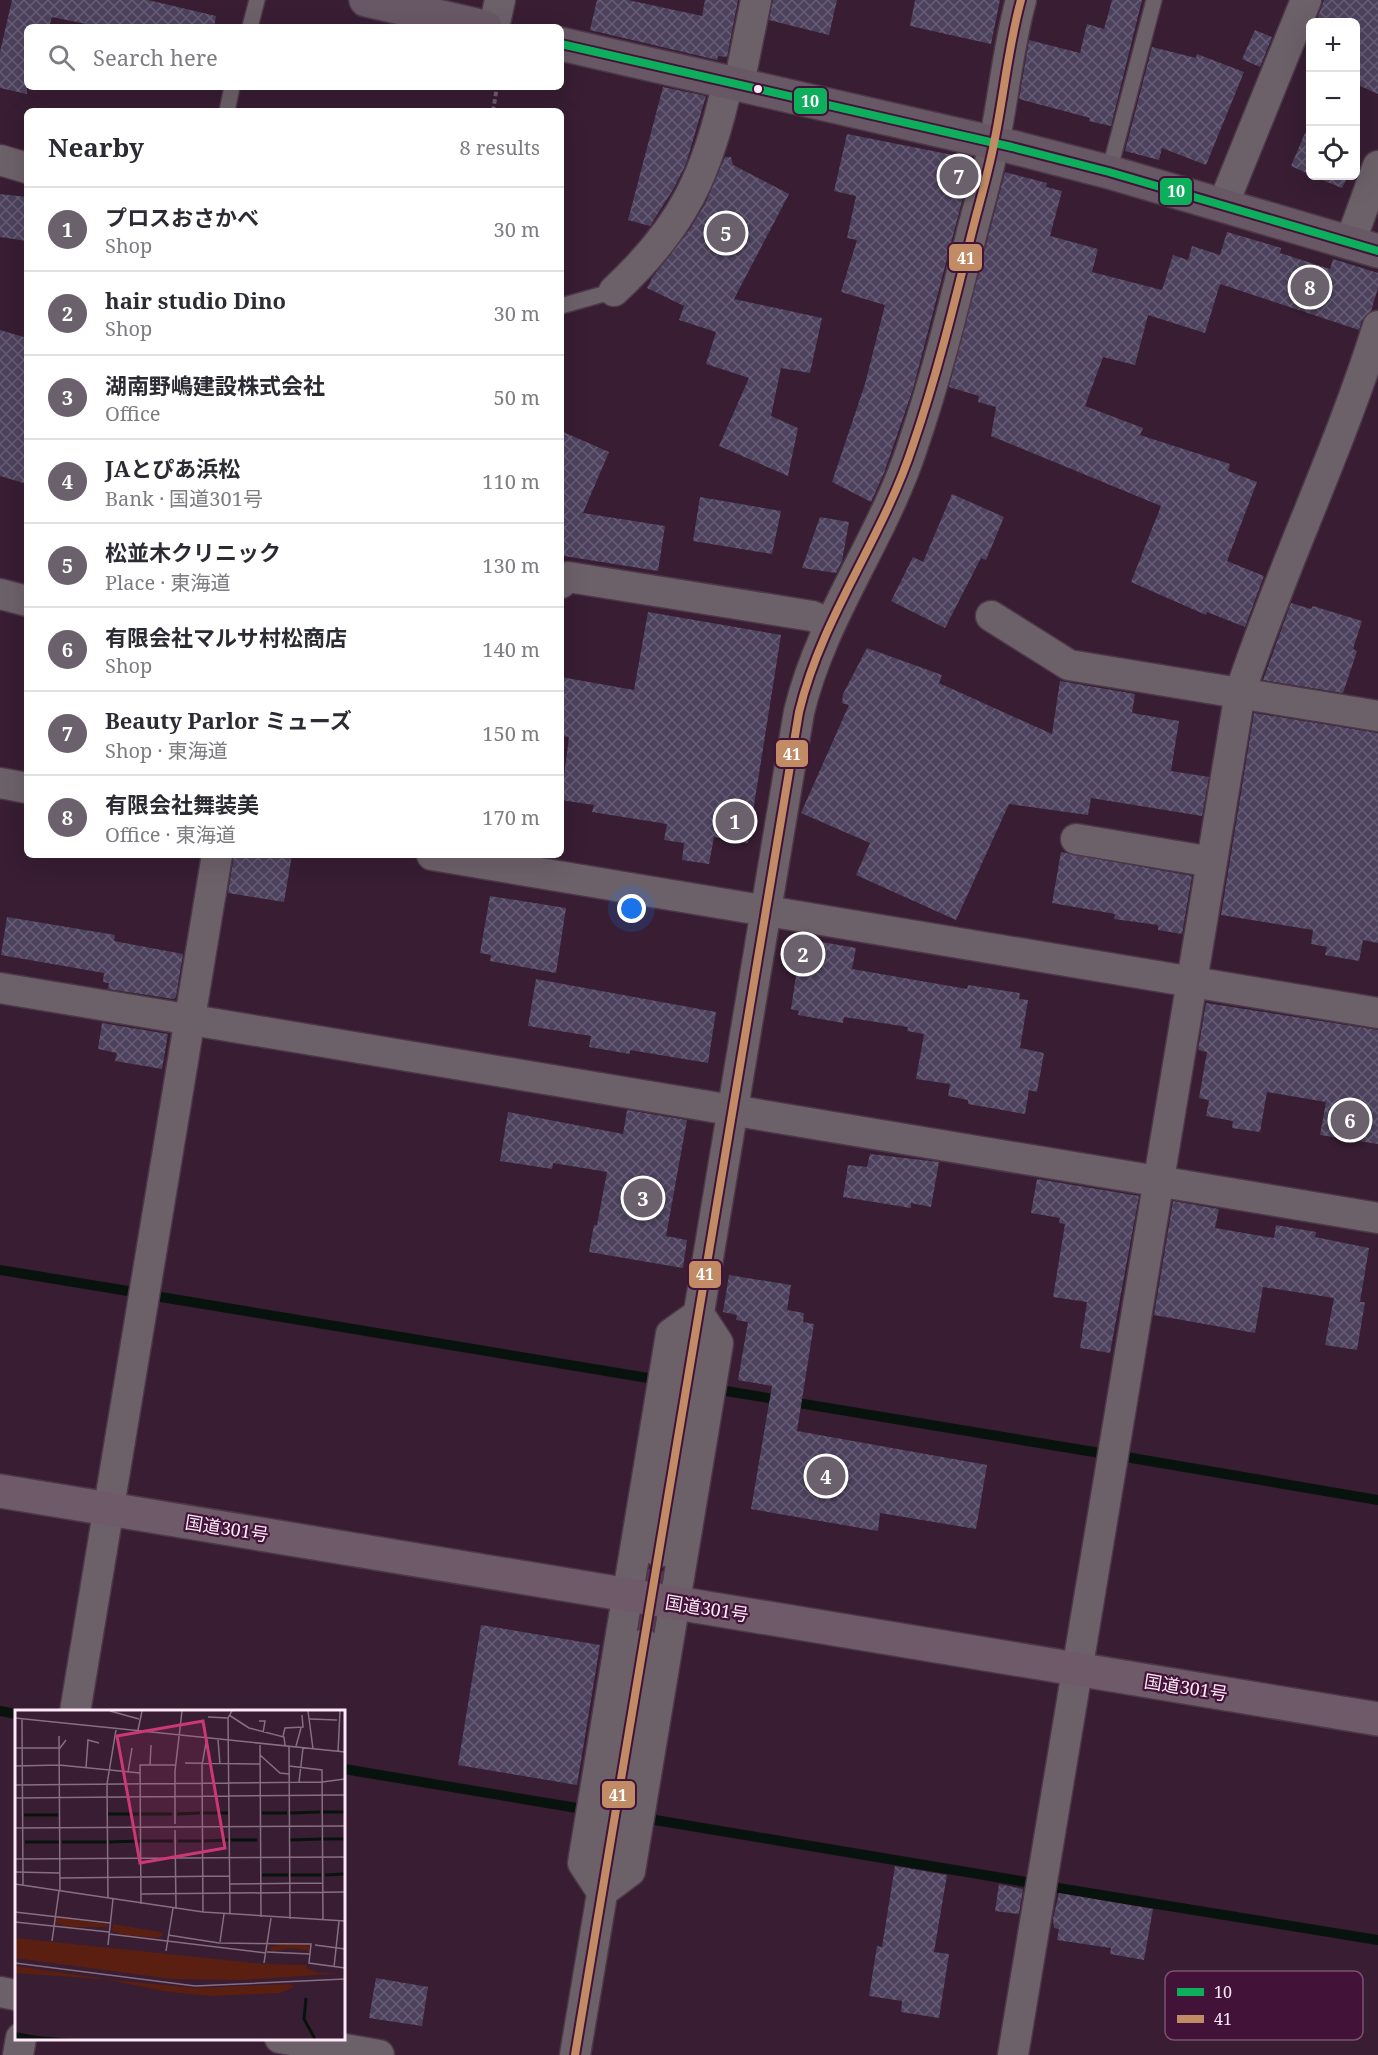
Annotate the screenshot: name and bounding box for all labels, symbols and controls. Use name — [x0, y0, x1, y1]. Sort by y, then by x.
map controls — [1306, 18, 1360, 180]
button: + — [1306, 18, 1360, 72]
search box — [24, 24, 564, 90]
icon: search — [45, 41, 78, 74]
text: Search here — [93, 42, 218, 72]
button: − — [1306, 72, 1360, 126]
unlabelled marker — [752, 83, 764, 95]
line badge: 10 — [793, 87, 828, 115]
text: 10 — [801, 90, 819, 112]
button: locate — [1306, 126, 1360, 180]
text: Nearby — [48, 129, 144, 165]
text: 8 results — [460, 134, 540, 161]
pin: 7 — [940, 154, 978, 198]
line badge: 10 — [1159, 177, 1193, 206]
text: 10 — [1167, 180, 1185, 202]
text: プロスおさかべ — [105, 202, 259, 232]
pin: 5 — [706, 210, 746, 256]
text: 1 — [62, 216, 73, 243]
text: 30 m — [494, 216, 540, 243]
text: Shop — [105, 232, 152, 259]
line badge: 41 — [948, 243, 983, 272]
text: 41 — [957, 247, 975, 269]
pin: 8 — [1290, 264, 1330, 310]
text: hair studio Dino — [105, 285, 286, 315]
text: 2 — [62, 300, 73, 327]
text: 30 m — [494, 300, 540, 327]
text: Shop — [105, 315, 152, 342]
text: 湖南野嶋建設株式会社 — [105, 370, 325, 400]
text: 3 — [62, 384, 73, 411]
text: 50 m — [494, 384, 540, 411]
text: Office — [105, 400, 160, 427]
text: JAとぴあ浜松 — [105, 453, 240, 483]
text: 4 — [62, 468, 73, 495]
text: 110 m — [482, 468, 540, 495]
text: Bank · 国道301号 — [105, 485, 263, 512]
text: 松並木クリニック — [105, 537, 281, 567]
text: 5 — [62, 552, 73, 579]
text: 130 m — [482, 552, 540, 579]
text: Place · 東海道 — [105, 569, 230, 596]
text: 有限会社マルサ村松商店 — [105, 622, 347, 652]
text: 6 — [62, 636, 73, 663]
text: 140 m — [482, 636, 540, 663]
text: Shop — [105, 652, 152, 679]
text: Beauty Parlor ミューズ — [105, 705, 352, 735]
text: 7 — [62, 720, 73, 747]
text: 150 m — [482, 720, 540, 747]
text: Shop · 東海道 — [105, 737, 228, 764]
line badge: 41 — [775, 739, 809, 768]
text: 41 — [783, 743, 801, 765]
text: 有限会社舞装美 — [105, 789, 259, 819]
pin: 1 — [716, 798, 754, 844]
text: 8 — [62, 804, 73, 831]
text: 170 m — [482, 804, 540, 831]
text: Office · 東海道 — [105, 821, 236, 848]
your location — [617, 894, 646, 923]
pin: 2 — [784, 932, 822, 976]
pin: 6 — [1330, 1098, 1370, 1142]
pin: 3 — [624, 1176, 662, 1220]
line badge: 41 — [688, 1260, 722, 1289]
text: 41 — [696, 1263, 714, 1285]
pin: 4 — [806, 1454, 846, 1498]
street label: 国道301号 — [184, 1510, 270, 1546]
street label: 国道301号 — [664, 1590, 750, 1626]
street label: 国道301号 — [1143, 1669, 1229, 1705]
inset map — [15, 1710, 345, 2040]
line badge: 41 — [601, 1780, 636, 1809]
text: 41 — [609, 1784, 627, 1806]
legend — [1165, 1971, 1363, 2040]
text: 10 — [1214, 1981, 1232, 2003]
text: 41 — [1214, 2008, 1232, 2030]

